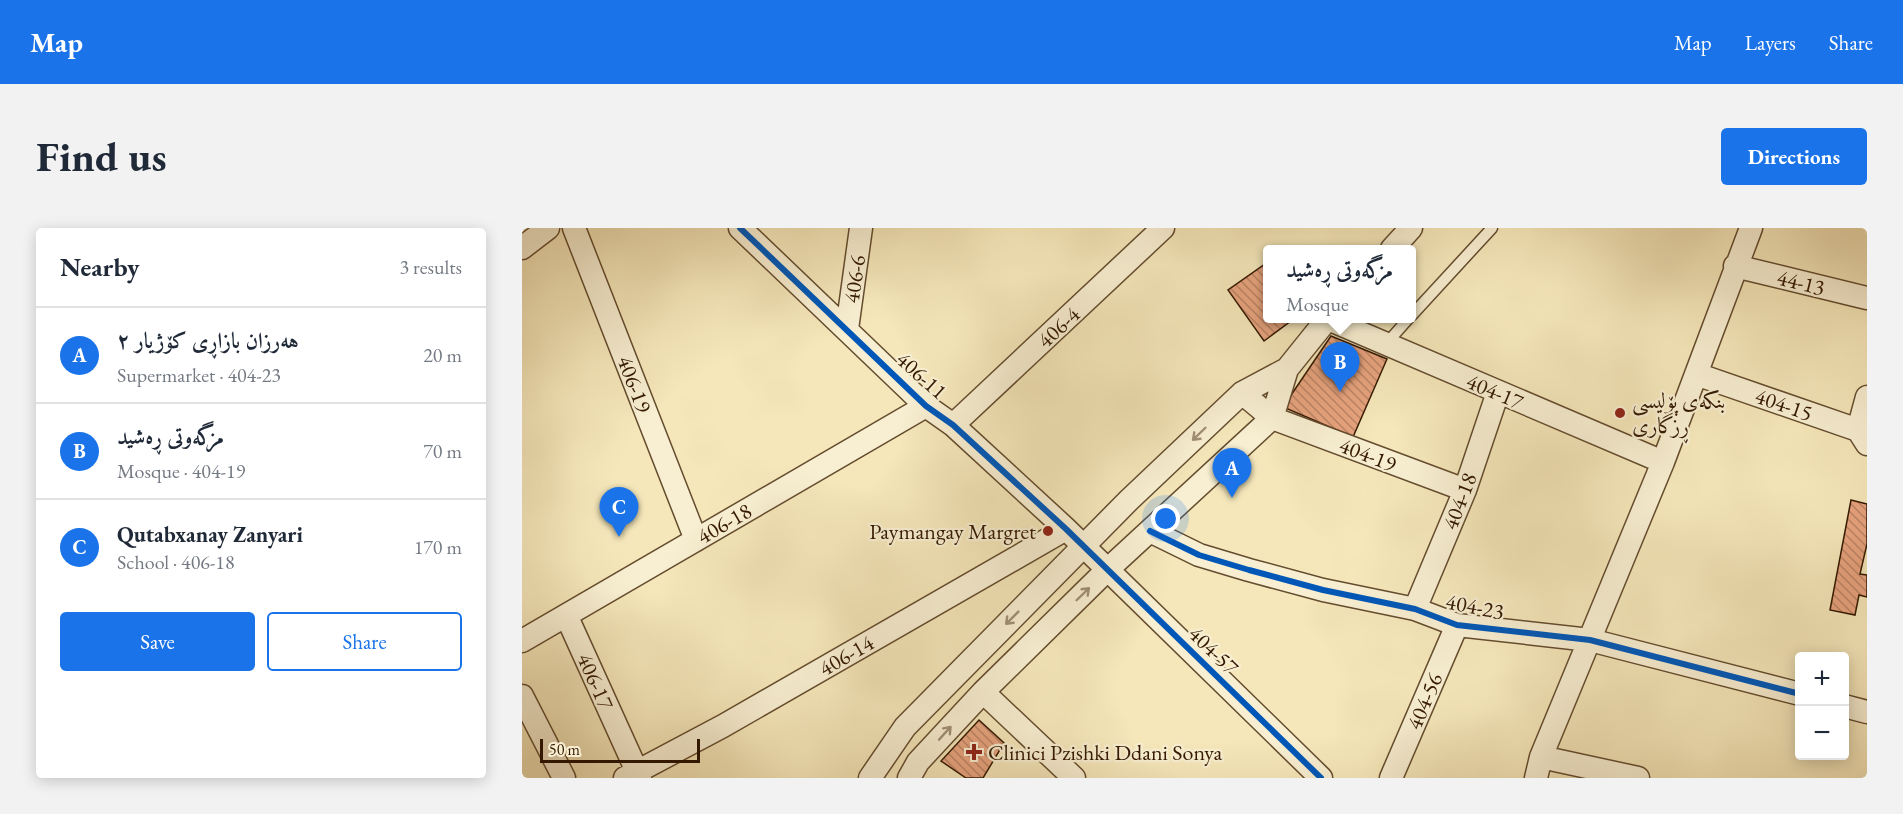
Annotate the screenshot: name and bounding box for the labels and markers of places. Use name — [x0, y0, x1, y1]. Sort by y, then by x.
pin: B — [1320, 342, 1360, 392]
place label: بنکەی پۆلیسی ڕزگاری — [1632, 386, 1725, 444]
marker: بنکەی پۆلیسی ڕزگاری — [1613, 406, 1627, 420]
pin: A — [1212, 448, 1252, 498]
pin: C — [600, 488, 638, 537]
place label: Paymangay Margret — [869, 517, 1036, 546]
marker: Paymangay Margret — [1041, 524, 1055, 538]
place label: Clinici Pzishki Ddani Sonya — [988, 738, 1222, 767]
marker: Clinici Pzishki Ddani Sonya — [965, 743, 983, 761]

